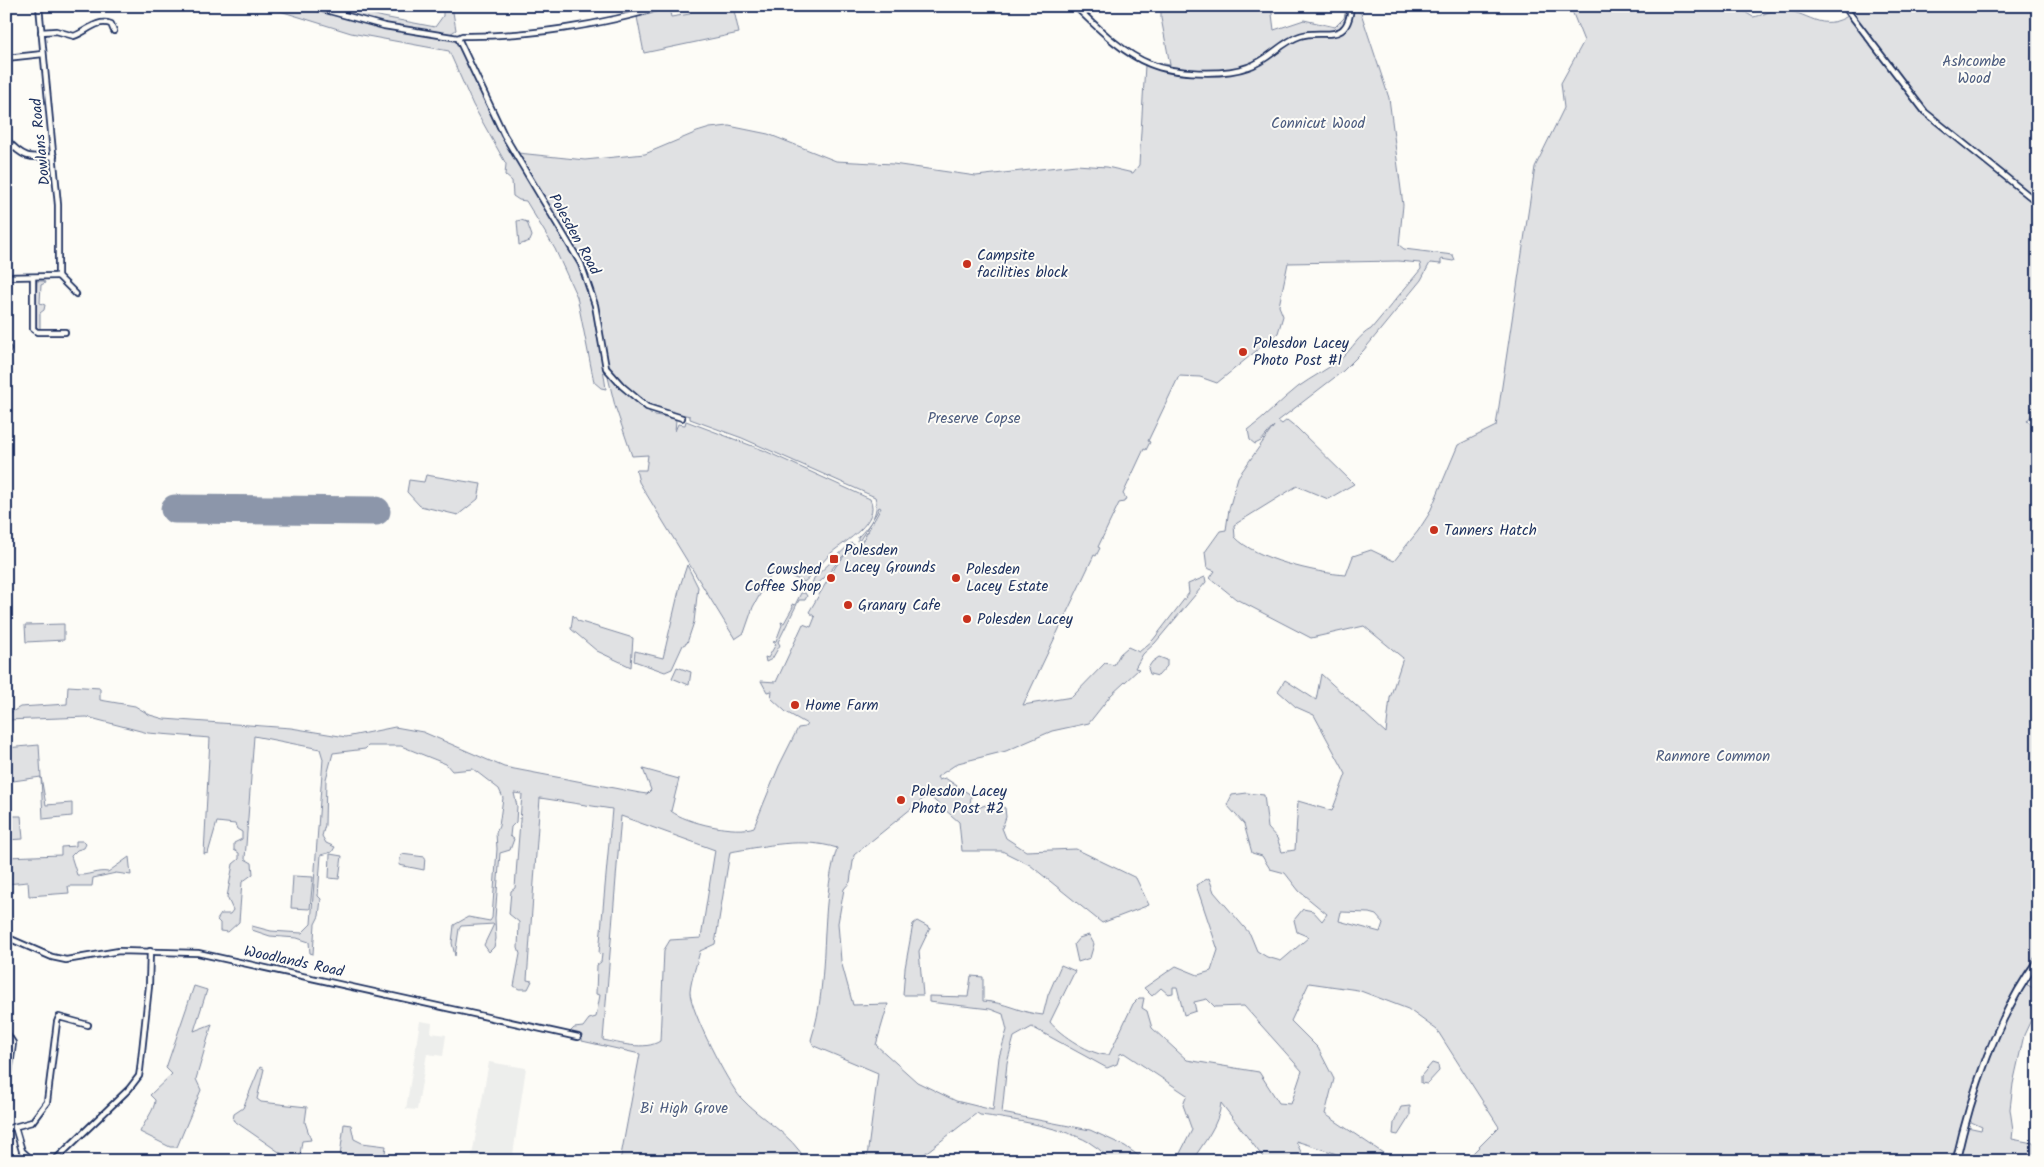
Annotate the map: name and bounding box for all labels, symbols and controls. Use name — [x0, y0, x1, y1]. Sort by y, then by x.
park label: Ashcombe Wood — [1942, 50, 2006, 91]
street label: Dowlans Road — [24, 97, 58, 187]
park label: Connicut Wood — [1271, 112, 1365, 136]
street label: Polesden Road — [542, 189, 607, 280]
place label: Campsite facilities block — [977, 244, 1069, 285]
marker: Campsite facilities block — [961, 258, 973, 270]
place label: Polesdon Lacey Photo Post #1 — [1253, 332, 1350, 373]
marker: Polesdon Lacey Photo Post #1 — [1237, 346, 1249, 358]
park label: Preserve Copse — [927, 407, 1021, 431]
place label: Tanners Hatch — [1444, 519, 1537, 543]
marker: Tanners Hatch — [1428, 524, 1440, 536]
place label: Polesden Lacey Grounds — [844, 539, 936, 580]
marker: Polesden Lacey Grounds — [828, 553, 840, 565]
place label: Cowshed Coffee Shop — [744, 558, 822, 599]
place label: Polesden Lacey Estate — [966, 558, 1049, 599]
marker: Cowshed Coffee Shop — [825, 572, 837, 584]
marker: Polesden Lacey Estate — [950, 572, 962, 584]
place label: Granary Cafe — [858, 594, 941, 618]
marker: Granary Cafe — [842, 599, 854, 611]
place label: Polesden Lacey — [977, 608, 1074, 632]
marker: Polesden Lacey — [961, 613, 973, 625]
place label: Home Farm — [805, 694, 878, 718]
marker: Home Farm — [789, 699, 801, 711]
park label: Ranmore Common — [1656, 745, 1770, 769]
place label: Polesdon Lacey Photo Post #2 — [911, 780, 1008, 821]
marker: Polesdon Lacey Photo Post #2 — [895, 794, 907, 806]
street label: Woodlands Road — [242, 940, 346, 984]
park label: Bi High Grove — [640, 1097, 728, 1121]

